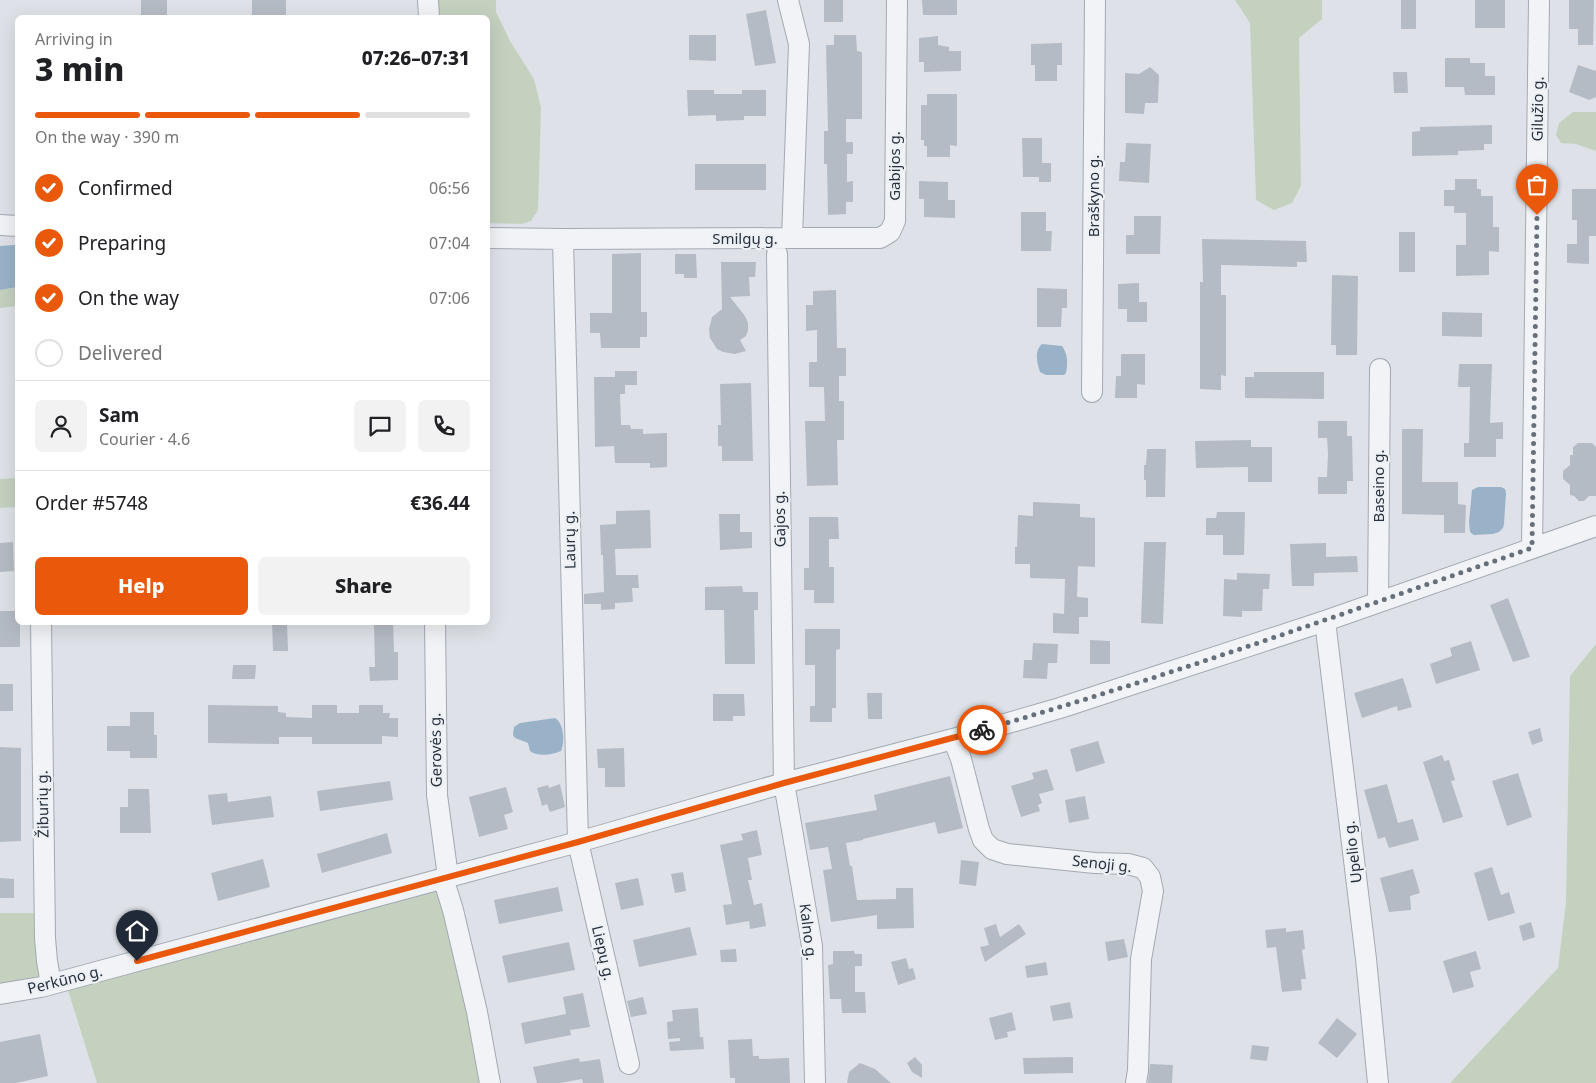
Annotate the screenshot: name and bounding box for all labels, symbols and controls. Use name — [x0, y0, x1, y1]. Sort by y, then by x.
text: Arriving in — [35, 28, 113, 50]
text: 07:26–07:31 — [362, 45, 470, 71]
text: 3 min — [35, 47, 124, 90]
street label: Gilužio g. — [1526, 76, 1548, 142]
text: On the way · 390 m — [35, 126, 179, 148]
street label: Gabijos g. — [884, 131, 904, 201]
street label: Braškyno g. — [1083, 155, 1103, 237]
pin — [1516, 164, 1558, 215]
icon: bag — [1523, 171, 1551, 199]
icon: check — [35, 174, 63, 202]
text: Confirmed — [78, 175, 173, 201]
text: 06:56 — [429, 177, 470, 199]
street label: Smilgų g. — [712, 228, 778, 248]
icon: check — [35, 229, 63, 257]
text: Preparing — [78, 230, 166, 256]
text: 07:04 — [429, 232, 470, 254]
icon: check — [35, 284, 63, 312]
text: On the way — [78, 285, 179, 311]
text: 07:06 — [429, 287, 470, 309]
text: Delivered — [78, 340, 163, 366]
button: person — [35, 400, 87, 452]
button: chat — [354, 400, 406, 452]
button: phone — [418, 400, 470, 452]
text: Sam — [99, 402, 139, 428]
text: Courier · 4.6 — [99, 428, 190, 450]
street label: Baseino g. — [1368, 449, 1388, 523]
text: Order #5748 — [35, 490, 148, 516]
text: €36.44 — [410, 490, 470, 516]
street label: Gajos g. — [769, 491, 789, 548]
street label: Laurų g. — [558, 511, 580, 569]
button: Help — [35, 557, 248, 615]
button: Share — [258, 557, 470, 615]
courier — [957, 705, 1007, 755]
street label: Gerovės g. — [424, 713, 446, 787]
icon: bike — [968, 716, 996, 744]
street label: Žiburių g. — [31, 770, 53, 838]
street label: Upelio g. — [1338, 820, 1366, 884]
street label: Senoji g. — [1071, 850, 1133, 876]
street label: Kalno g. — [796, 902, 822, 961]
pin — [116, 910, 158, 961]
icon: home — [123, 917, 151, 945]
street label: Liepų g. — [588, 923, 620, 982]
street label: Perkūno g. — [25, 960, 104, 998]

